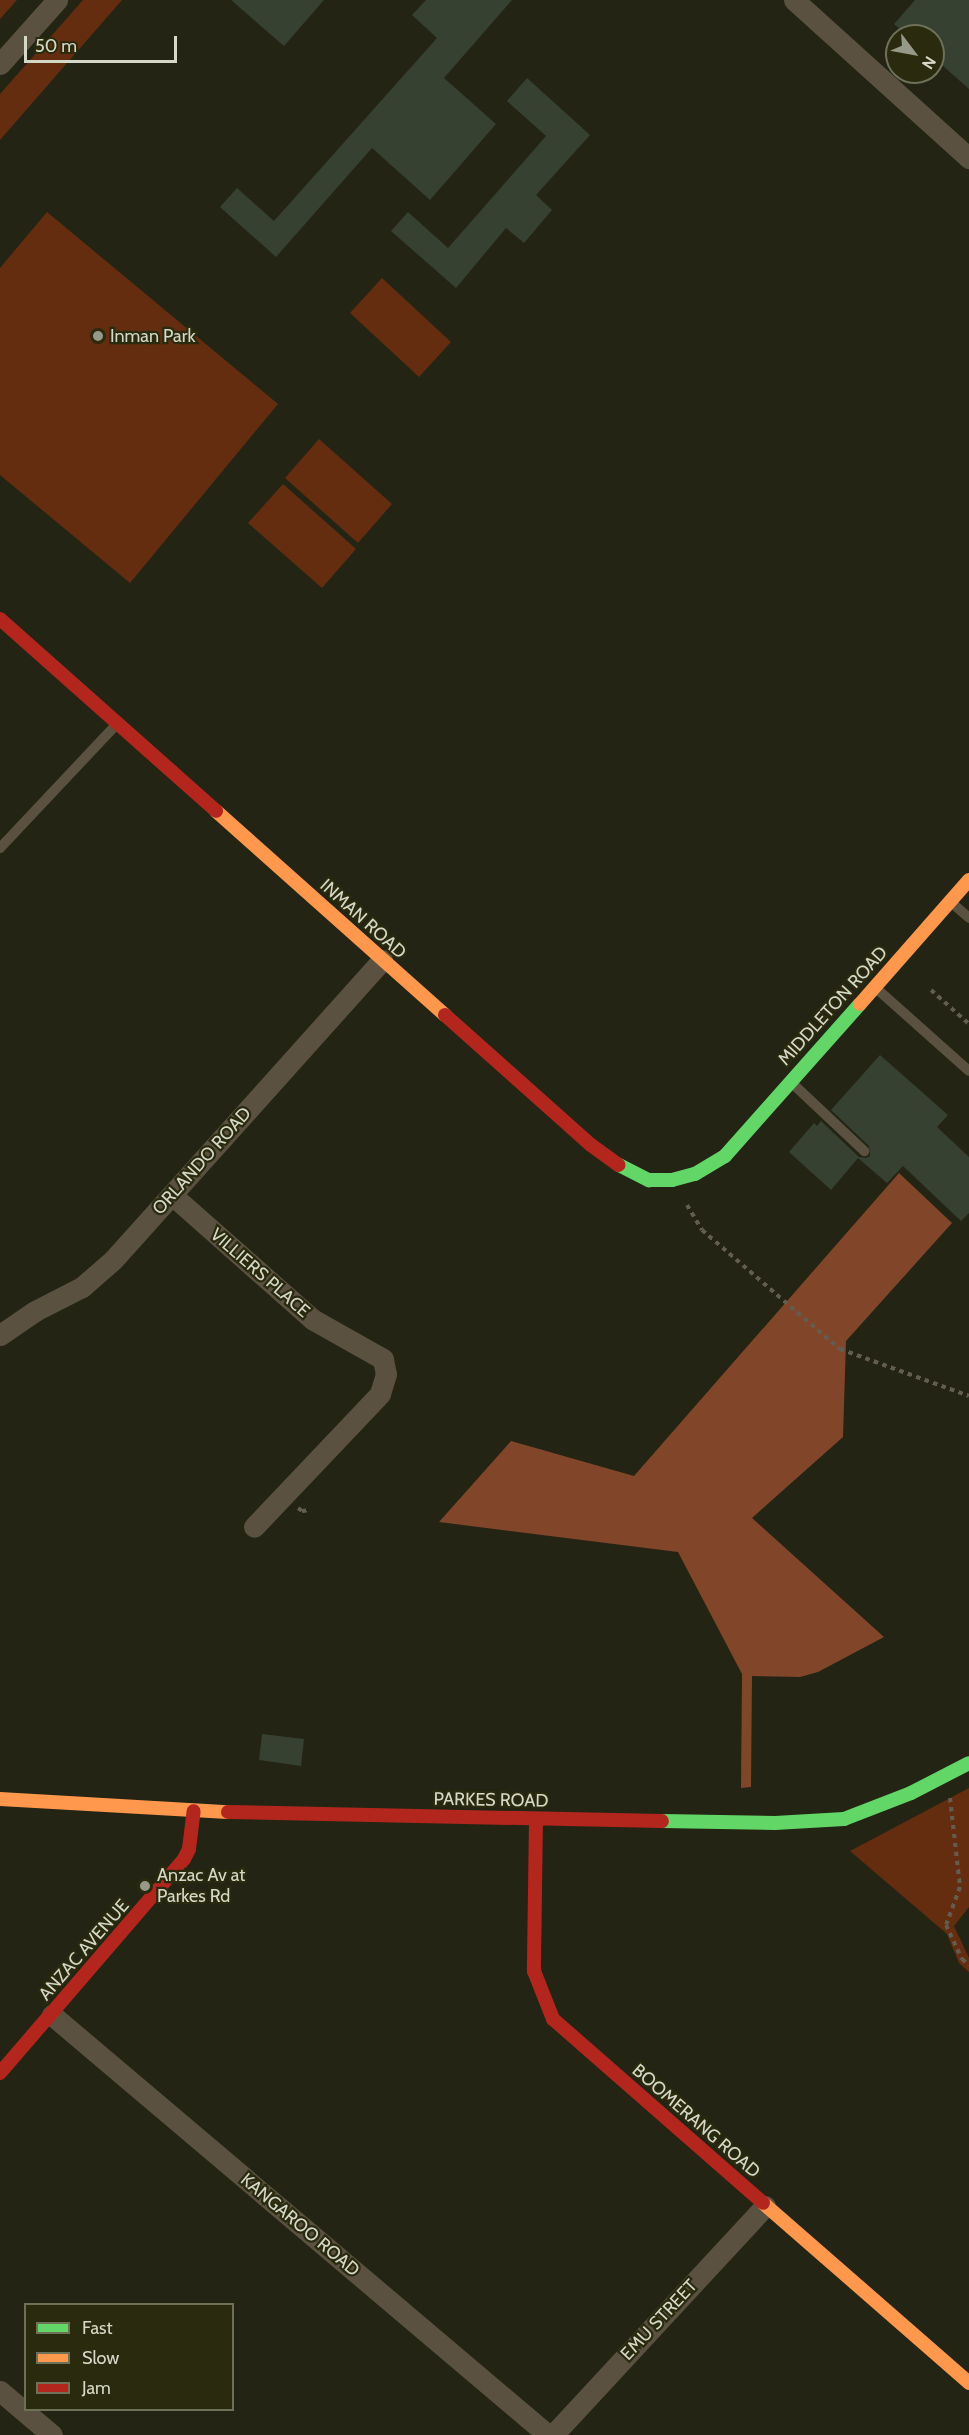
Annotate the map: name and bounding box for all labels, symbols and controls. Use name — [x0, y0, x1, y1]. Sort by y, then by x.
scale bar — [27, 24, 180, 62]
north arrow — [885, 24, 945, 84]
text: 50 m — [35, 35, 77, 57]
text: N — [918, 53, 940, 73]
place label: Inman Park — [110, 325, 195, 347]
marker: Inman Park — [91, 329, 105, 343]
street label: INMAN ROAD — [316, 875, 410, 963]
street label: MIDDLETON ROAD — [774, 942, 892, 1070]
street label: ORLANDO ROAD — [148, 1103, 256, 1219]
street label: VILLIERS PLACE — [206, 1224, 314, 1322]
street label: PARKES ROAD — [433, 1788, 549, 1812]
place label: Anzac Av at Parkes Rd — [157, 1865, 245, 1908]
marker: Anzac Av at Parkes Rd — [138, 1879, 152, 1893]
street label: ANZAC AVENUE — [34, 1895, 134, 2005]
street label: BOOMERANG ROAD — [628, 2060, 764, 2182]
street label: KANGAROO ROAD — [236, 2169, 364, 2281]
street label: EMU STREET — [616, 2275, 702, 2365]
legend — [24, 2303, 234, 2411]
text: Fast — [82, 2317, 113, 2339]
text: Slow — [82, 2347, 119, 2369]
text: Jam — [82, 2377, 111, 2399]

